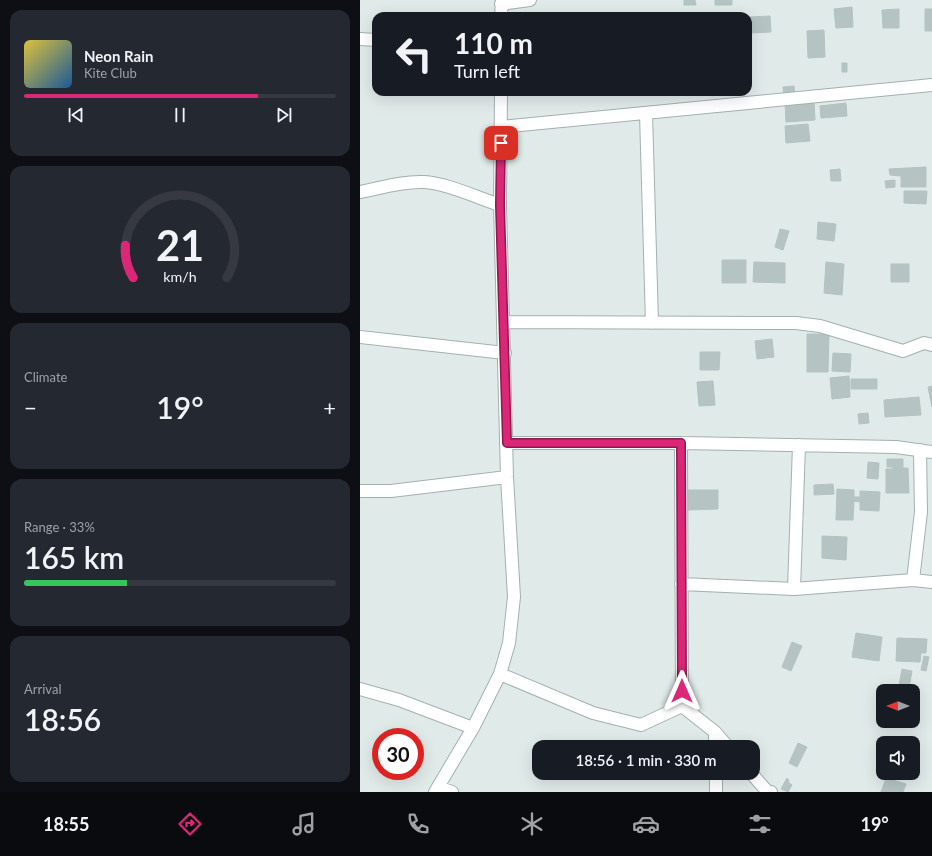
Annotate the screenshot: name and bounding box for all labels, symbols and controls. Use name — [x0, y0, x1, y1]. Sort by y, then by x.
text: 110 m — [454, 26, 533, 60]
icon: left — [388, 28, 440, 80]
text: Neon Rain — [84, 47, 153, 65]
text: Turn left — [454, 60, 520, 82]
text: Kite Club — [84, 65, 137, 81]
icon: previous — [65, 104, 87, 126]
icon: pause — [169, 104, 191, 126]
icon: next — [273, 104, 295, 126]
pin — [484, 126, 518, 160]
icon: arrive — [490, 132, 512, 154]
text: 21 — [156, 219, 204, 269]
text: km/h — [163, 267, 197, 284]
text: Climate — [24, 369, 67, 385]
text: 19° — [156, 389, 204, 425]
text: − — [24, 394, 37, 421]
text: + — [323, 394, 336, 421]
text: Range · 33% — [24, 519, 95, 535]
text: 165 km — [24, 539, 124, 575]
position arrow — [661, 670, 703, 712]
text: Arrival — [24, 681, 61, 697]
north arrow — [876, 684, 920, 728]
map controls — [876, 684, 920, 780]
text: 18:56 — [24, 701, 101, 737]
speed limit sign: 30 — [372, 728, 424, 780]
button: sound — [876, 736, 920, 780]
text: 18:56 · 1 min · 330 m — [576, 751, 716, 769]
icon: directions — [176, 810, 204, 838]
icon: music — [290, 810, 318, 838]
icon: phone — [404, 810, 432, 838]
icon: climate — [518, 810, 546, 838]
icon: car — [632, 810, 660, 838]
icon: filters — [746, 810, 774, 838]
text: 18:55 — [43, 813, 89, 835]
text: 19° — [860, 813, 889, 835]

